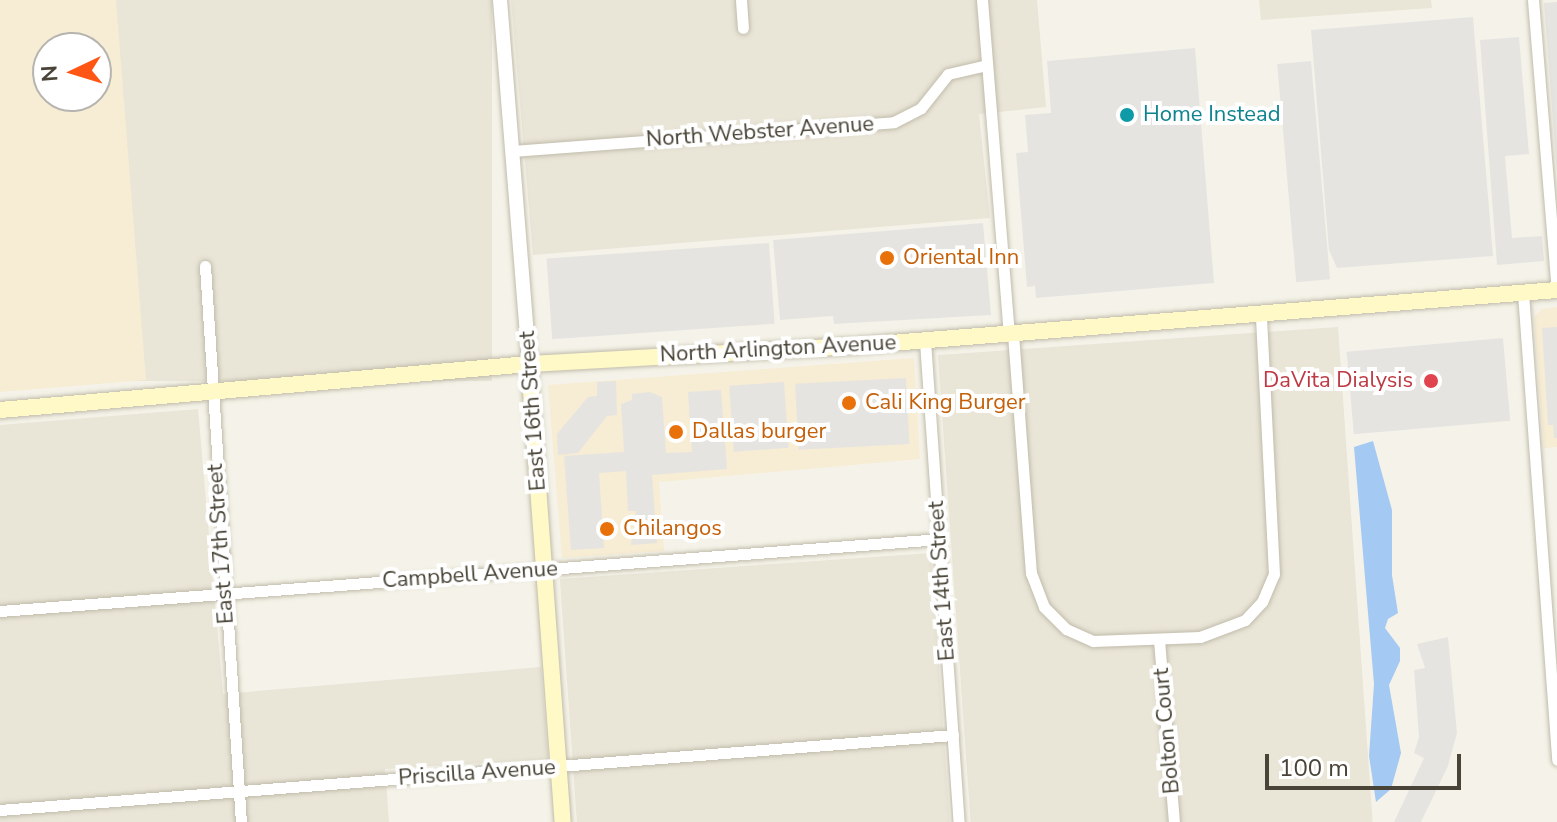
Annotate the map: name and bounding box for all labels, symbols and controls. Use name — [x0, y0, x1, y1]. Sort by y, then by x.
north arrow — [32, 32, 112, 112]
text: N — [35, 64, 66, 83]
place label: Home Instead — [1143, 102, 1281, 128]
marker: Home Instead — [1118, 106, 1136, 124]
street label: North Webster Avenue — [645, 111, 875, 153]
place label: Oriental Inn — [903, 245, 1019, 271]
marker: Oriental Inn — [878, 249, 896, 267]
street label: East 16th Street — [514, 330, 552, 492]
street label: North Arlington Avenue — [659, 330, 897, 368]
place label: DaVita Dialysis — [1263, 368, 1413, 394]
marker: DaVita Dialysis — [1420, 370, 1442, 392]
place label: Cali King Burger — [865, 390, 1026, 416]
marker: Cali King Burger — [840, 394, 858, 412]
place label: Dallas burger — [692, 419, 826, 445]
marker: Dallas burger — [667, 423, 685, 441]
street label: East 17th Street — [202, 463, 240, 625]
street label: East 14th Street — [923, 500, 961, 662]
place label: Chilangos — [623, 516, 722, 542]
marker: Chilangos — [598, 520, 616, 538]
street label: Campbell Avenue — [381, 556, 559, 594]
street label: Bolton Court — [1148, 667, 1186, 795]
scale bar — [1269, 738, 1465, 788]
text: 100 m — [1279, 752, 1349, 784]
street label: Priscilla Avenue — [397, 754, 557, 792]

